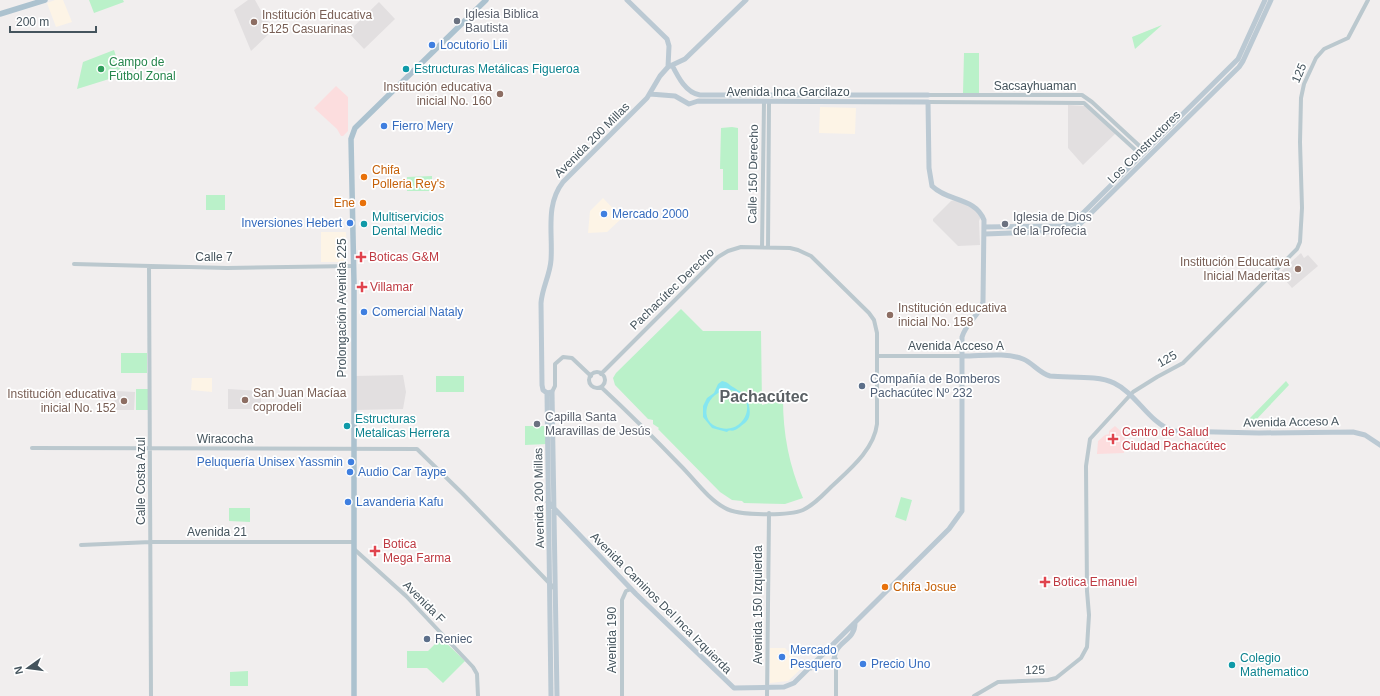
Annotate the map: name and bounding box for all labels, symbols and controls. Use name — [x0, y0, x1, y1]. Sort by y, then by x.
place label: Iglesia Biblica Bautista — [465, 7, 539, 35]
scale bar — [10, 8, 96, 34]
place label: Institución Educativa 5125 Casuarinas — [262, 8, 372, 36]
text: 200 m — [16, 15, 49, 29]
marker: Iglesia Biblica Bautista — [452, 16, 462, 26]
marker: Institución Educativa 5125 Casuarinas — [249, 17, 259, 27]
place label: Locutorio Lili — [440, 38, 507, 52]
marker: Locutorio Lili — [427, 40, 437, 50]
place label: Campo de Fútbol Zonal — [109, 55, 176, 83]
street label: 125 — [1289, 61, 1309, 85]
place label: Estructuras Metálicas Figueroa — [414, 62, 580, 76]
marker: Campo de Fútbol Zonal — [96, 64, 106, 74]
marker: Estructuras Metálicas Figueroa — [401, 64, 411, 74]
street label: Sacsayhuaman — [994, 79, 1076, 93]
place label: Institución educativa inicial No. 160 — [383, 80, 492, 108]
street label: Avenida Inca Garcilazo — [726, 85, 850, 99]
marker: Institución educativa inicial No. 160 — [495, 89, 505, 99]
street label: Avenida 200 Millas — [552, 100, 632, 180]
street label: Los Constructores — [1105, 108, 1183, 186]
place label: Fierro Mery — [392, 119, 453, 133]
marker: Fierro Mery — [379, 121, 389, 131]
street label: Calle 150 Derecho — [745, 124, 761, 224]
place label: Chifa Polleria Rey's — [372, 163, 445, 191]
marker: Chifa Polleria Rey's — [359, 172, 369, 182]
place label: Ene — [334, 196, 355, 210]
marker: Ene — [358, 198, 368, 208]
place label: Mercado 2000 — [612, 207, 689, 221]
marker: Mercado 2000 — [599, 209, 609, 219]
place label: Multiservicios Dental Medic — [372, 210, 444, 238]
place label: Iglesia de Dios de la Profecia — [1013, 210, 1092, 238]
place label: Inversiones Hebert — [241, 216, 343, 230]
marker: Inversiones Hebert — [345, 218, 355, 228]
marker: Multiservicios Dental Medic — [359, 219, 369, 229]
marker: Iglesia de Dios de la Profecia — [1000, 219, 1010, 229]
street label: Prolongación Avenida 225 — [335, 238, 349, 378]
street label: Pachacútec Derecho — [627, 245, 717, 333]
street label: Calle 7 — [195, 250, 233, 264]
place label: Boticas G&M — [369, 250, 439, 264]
marker: Boticas G&M — [356, 252, 366, 262]
place label: Institución Educativa Inicial Maderitas — [1180, 255, 1290, 283]
marker: Institución Educativa Inicial Maderitas — [1293, 264, 1303, 274]
place label: Villamar — [370, 280, 413, 294]
marker: Villamar — [357, 282, 367, 292]
place label: Institución educativa inicial No. 158 — [898, 301, 1007, 329]
place label: Comercial Nataly — [372, 305, 463, 319]
marker: Comercial Nataly — [359, 307, 369, 317]
marker: Institución educativa inicial No. 158 — [885, 310, 895, 320]
street label: Avenida Acceso A — [908, 339, 1004, 353]
street label: 125 — [1155, 348, 1179, 370]
place label: Compañía de Bomberos Pachacútec Nº 232 — [870, 372, 1000, 400]
marker: Compañía de Bomberos Pachacútec Nº 232 — [857, 381, 867, 391]
place label: San Juan Macíaa coprodeli — [253, 386, 347, 414]
place label: Institución educativa inicial No. 152 — [7, 387, 116, 415]
district label: Pachacútec — [720, 388, 809, 405]
marker: San Juan Macíaa coprodeli — [240, 395, 250, 405]
marker: Institución educativa inicial No. 152 — [119, 396, 129, 406]
place label: Capilla Santa Maravillas de Jesús — [545, 410, 650, 438]
place label: Estructuras Metalicas Herrera — [355, 412, 450, 440]
street label: Avenida Acceso A — [1243, 414, 1339, 430]
marker: Capilla Santa Maravillas de Jesús — [532, 419, 542, 429]
marker: Estructuras Metalicas Herrera — [342, 421, 352, 431]
place label: Centro de Salud Ciudad Pachacútec — [1122, 425, 1226, 453]
street label: Wiracocha — [197, 432, 254, 446]
marker: Centro de Salud Ciudad Pachacútec — [1107, 433, 1119, 445]
street label: Calle Costa Azul — [134, 437, 148, 525]
street label: Avenida 200 Millas — [531, 448, 547, 548]
place label: Peluquería Unisex Yassmin — [197, 455, 343, 469]
marker: Peluquería Unisex Yassmin — [346, 457, 356, 467]
place label: Audio Car Taype — [358, 465, 447, 479]
marker: Audio Car Taype — [345, 467, 355, 477]
place label: Lavanderia Kafu — [356, 495, 443, 509]
marker: Lavanderia Kafu — [343, 497, 353, 507]
street label: Avenida 21 — [187, 525, 247, 539]
street label: Avenida Caminos Del Inca Izquierda — [587, 529, 735, 677]
place label: Botica Mega Farma — [383, 537, 451, 565]
street label: Avenida 150 Izquierda — [751, 545, 765, 665]
marker: Botica Mega Farma — [370, 546, 380, 556]
place label: Botica Emanuel — [1053, 575, 1137, 589]
marker: Botica Emanuel — [1040, 577, 1050, 587]
street label: Avenida F — [400, 578, 448, 626]
place label: Chifa Josue — [893, 580, 957, 594]
marker: Chifa Josue — [880, 582, 890, 592]
street label: Avenida 190 — [605, 606, 619, 673]
place label: Reniec — [435, 632, 472, 646]
marker: Reniec — [422, 634, 432, 644]
place label: Mercado Pesquero — [790, 643, 842, 671]
north arrow — [8, 648, 48, 688]
place label: Colegio Mathematico — [1240, 651, 1309, 679]
marker: Mercado Pesquero — [777, 652, 787, 662]
place label: Precio Uno — [871, 657, 931, 671]
marker: Precio Uno — [858, 659, 868, 669]
marker: Colegio Mathematico — [1227, 660, 1237, 670]
street label: 125 — [1025, 663, 1046, 677]
text: N — [12, 665, 25, 676]

